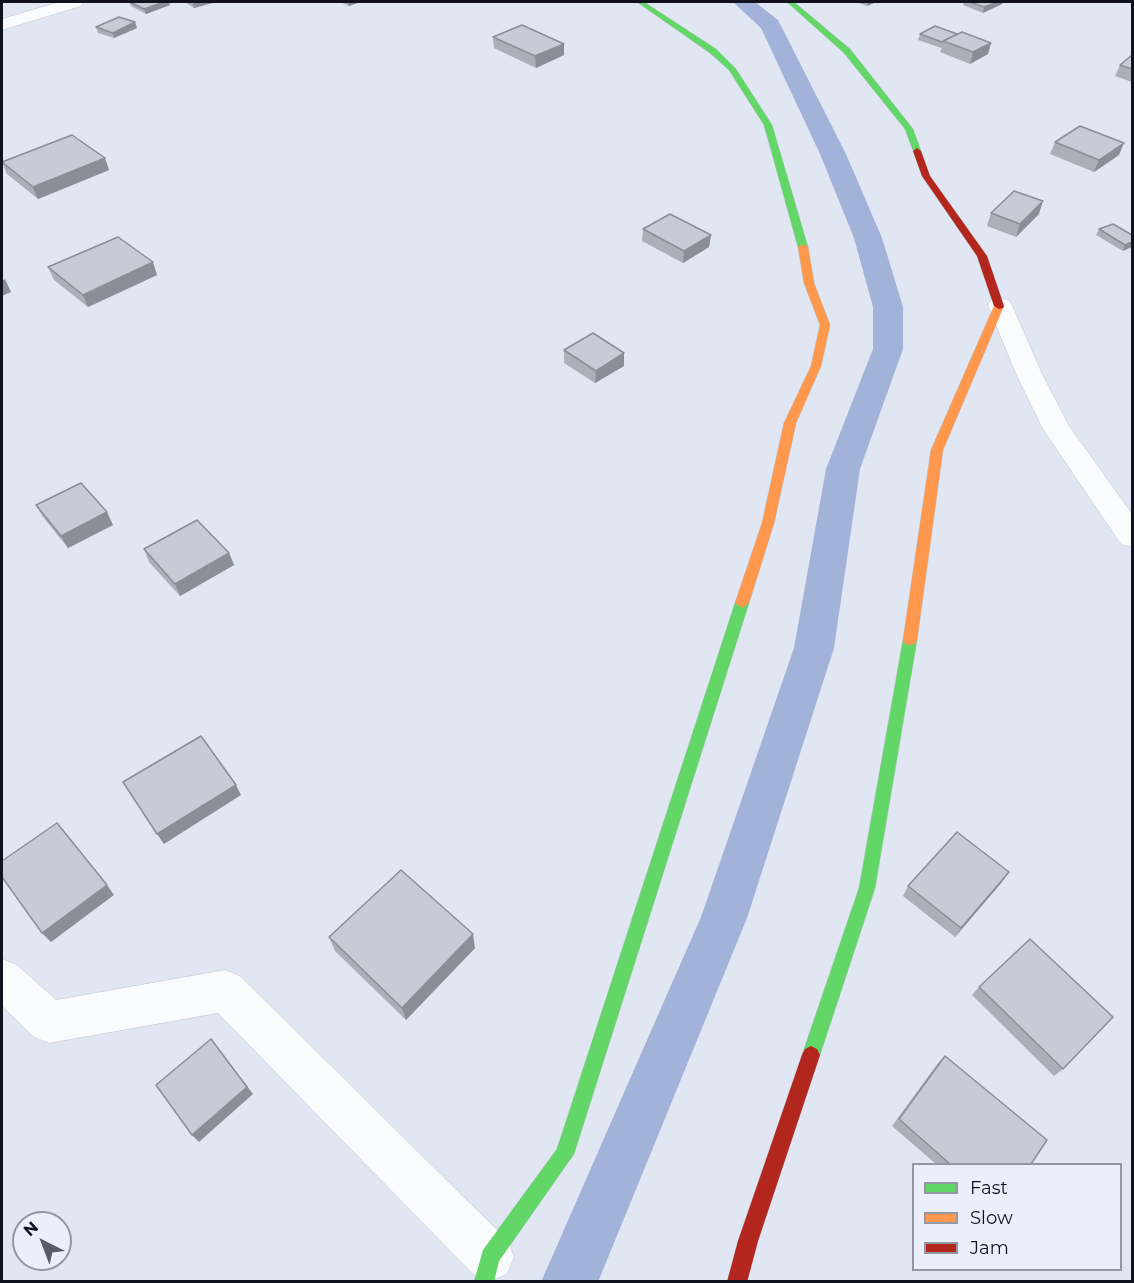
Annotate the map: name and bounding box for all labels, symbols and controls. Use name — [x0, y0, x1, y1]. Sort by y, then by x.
legend — [912, 1163, 1122, 1271]
text: Fast — [970, 1177, 1008, 1199]
text: Slow — [970, 1207, 1013, 1229]
north arrow — [12, 1211, 72, 1271]
text: N — [20, 1217, 42, 1240]
text: Jam — [970, 1237, 1009, 1259]

